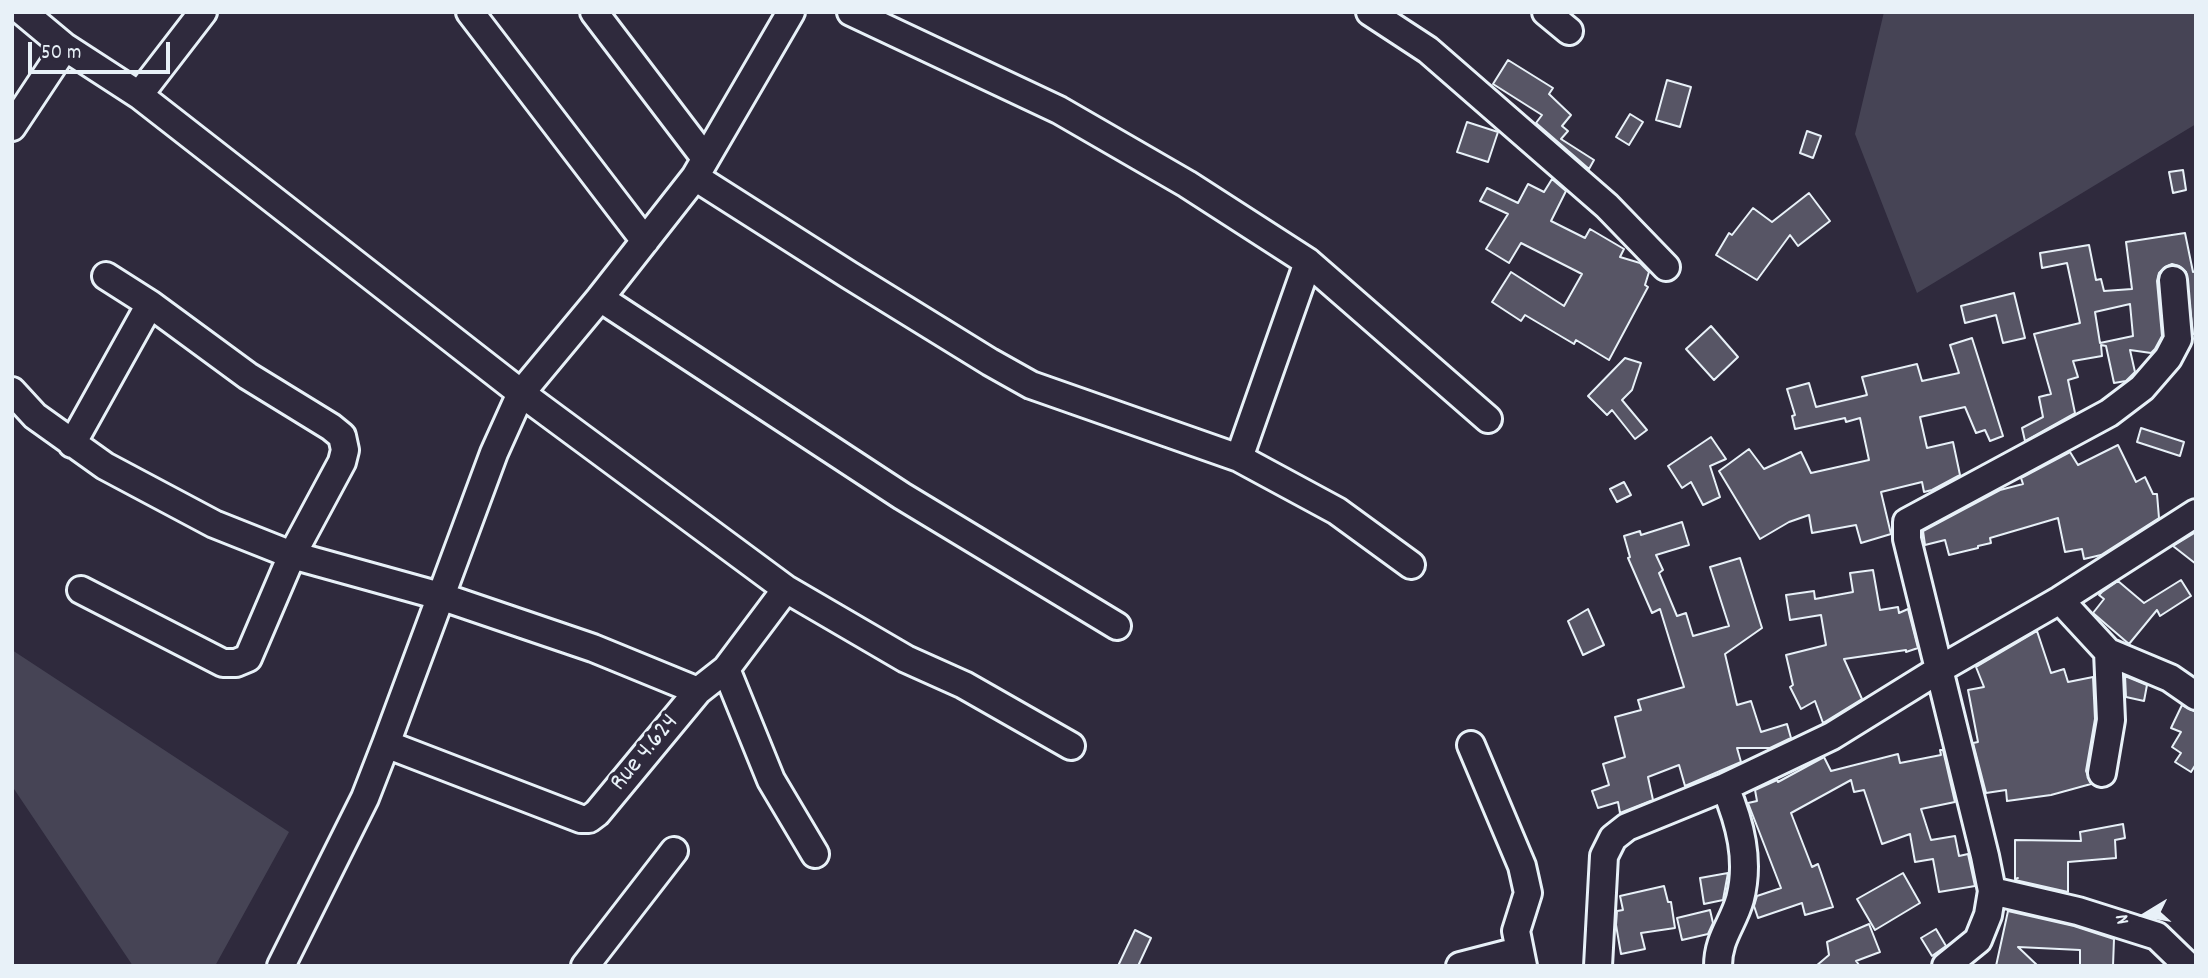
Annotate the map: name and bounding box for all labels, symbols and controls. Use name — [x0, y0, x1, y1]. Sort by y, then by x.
scale bar — [32, 28, 173, 72]
text: 50 m — [41, 39, 81, 69]
street label: Rue 4.624 — [605, 709, 687, 799]
north arrow — [2110, 880, 2180, 950]
text: N — [2110, 912, 2138, 926]

